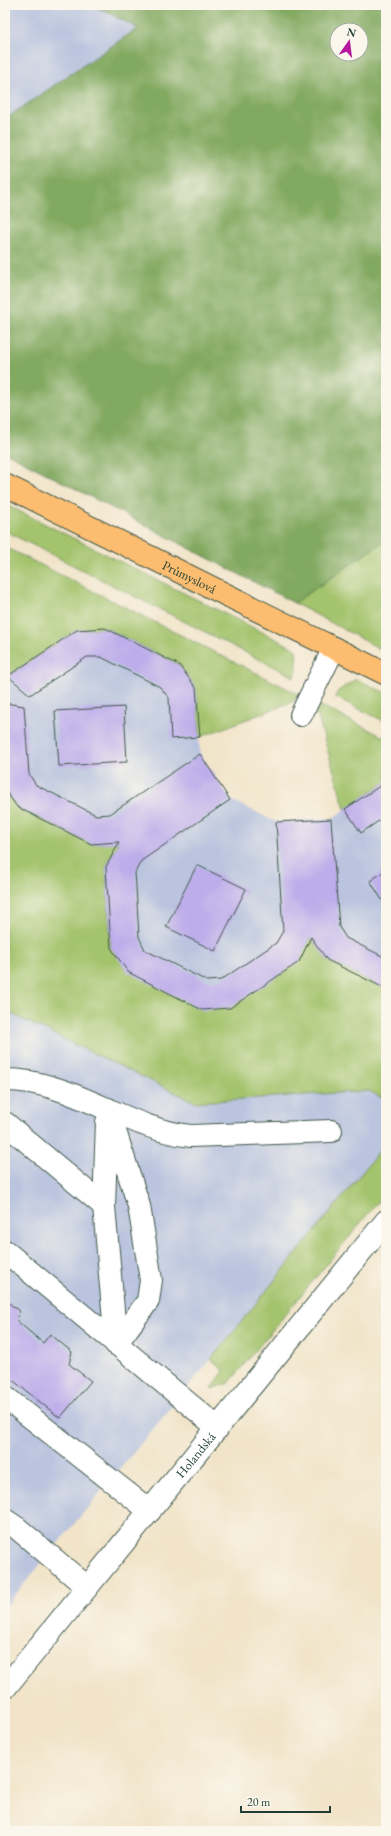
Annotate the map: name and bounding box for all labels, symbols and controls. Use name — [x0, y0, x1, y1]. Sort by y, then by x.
north arrow — [329, 22, 369, 62]
text: N — [345, 24, 358, 40]
street label: Průmyslová — [160, 556, 220, 598]
street label: Holandská — [172, 1428, 220, 1481]
scale bar — [241, 1788, 330, 1814]
text: 20 m — [247, 1794, 271, 1810]

